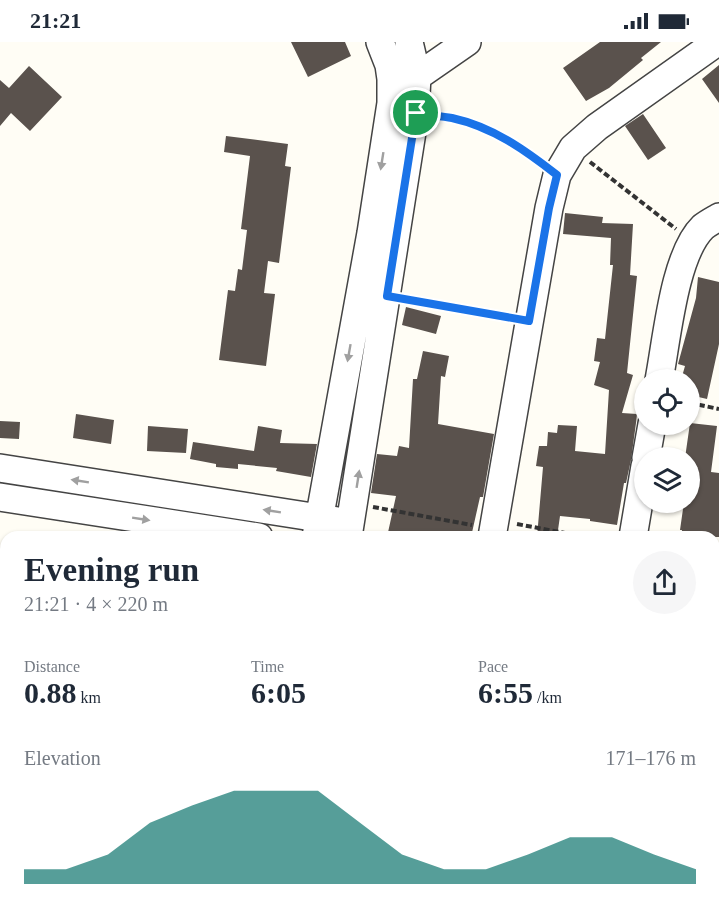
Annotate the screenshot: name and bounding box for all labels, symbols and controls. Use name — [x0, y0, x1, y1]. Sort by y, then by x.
text: 21:21 — [30, 8, 81, 33]
pin — [390, 87, 441, 138]
icon: arrive — [399, 96, 432, 129]
one-way arrow — [377, 151, 386, 170]
one-way arrow — [344, 344, 353, 363]
map controls — [634, 369, 700, 513]
button: locate — [634, 369, 700, 435]
button: layers — [634, 447, 700, 513]
one-way arrow — [354, 470, 363, 489]
one-way arrow — [70, 476, 89, 485]
one-way arrow — [263, 507, 282, 516]
one-way arrow — [131, 514, 150, 523]
button: share — [633, 551, 696, 614]
text: Evening run — [24, 552, 199, 588]
text: 21:21 · 4 × 220 m — [24, 593, 168, 615]
text: Distance — [24, 658, 80, 675]
text: Time — [251, 658, 284, 675]
text: Pace — [478, 658, 508, 675]
text: 0.88 — [24, 676, 77, 709]
text: 6:05 — [251, 676, 306, 709]
text: 6:55 — [478, 676, 533, 709]
text: km — [77, 689, 101, 706]
text: /km — [533, 689, 562, 706]
text: Elevation — [24, 747, 101, 769]
text: 171–176 m — [605, 747, 696, 769]

